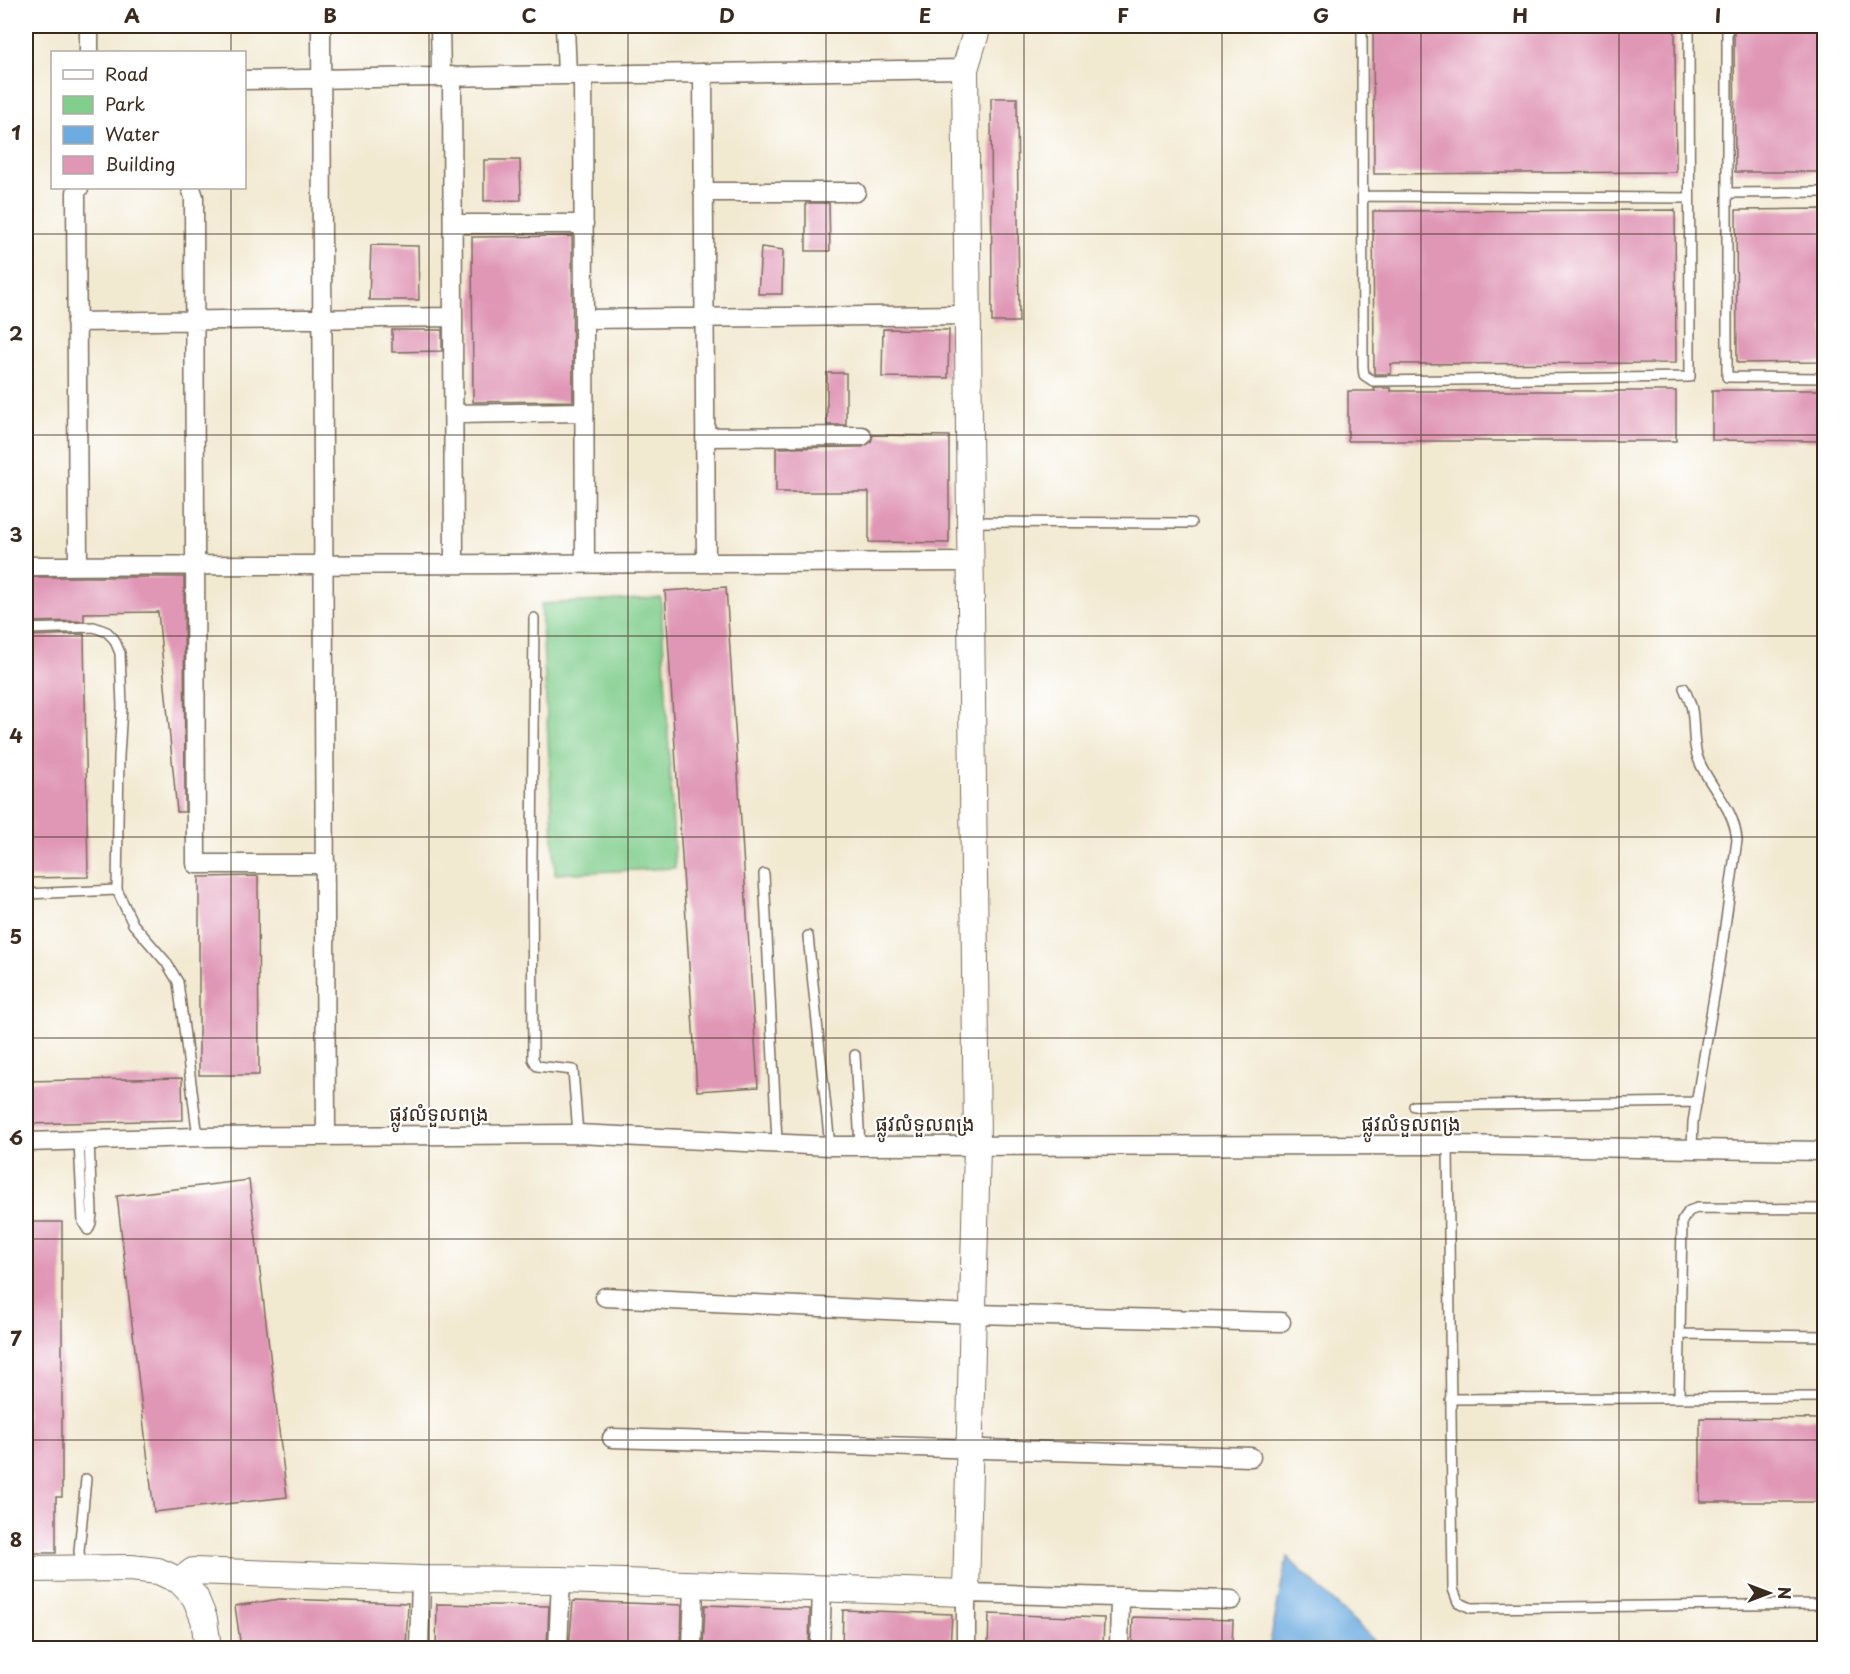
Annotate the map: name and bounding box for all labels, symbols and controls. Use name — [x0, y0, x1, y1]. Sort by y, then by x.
text: A — [124, 0, 140, 30]
text: B — [323, 0, 337, 30]
text: C — [521, 0, 537, 30]
text: D — [719, 0, 735, 30]
text: E — [919, 0, 931, 30]
text: F — [1117, 0, 1129, 30]
text: G — [1313, 0, 1329, 30]
text: H — [1512, 0, 1528, 30]
text: I — [1715, 0, 1721, 30]
legend — [51, 51, 246, 189]
text: Road — [105, 60, 149, 87]
text: Park — [105, 90, 145, 117]
text: 1 — [11, 117, 21, 147]
text: Water — [105, 120, 160, 147]
text: Building — [105, 150, 175, 177]
text: 2 — [9, 318, 23, 348]
text: 3 — [9, 519, 23, 549]
text: 4 — [9, 720, 23, 750]
text: 5 — [10, 921, 22, 951]
street label: ផ្លូវលំទួលពង្រ — [389, 1098, 489, 1133]
street label: ផ្លូវលំទួលពង្រ — [875, 1108, 975, 1143]
street label: ផ្លូវលំទួលពង្រ — [1361, 1108, 1461, 1143]
text: 6 — [9, 1122, 23, 1152]
text: 7 — [10, 1323, 22, 1353]
text: 8 — [10, 1524, 22, 1554]
north arrow — [1739, 1563, 1799, 1623]
text: N — [1773, 1587, 1797, 1599]

